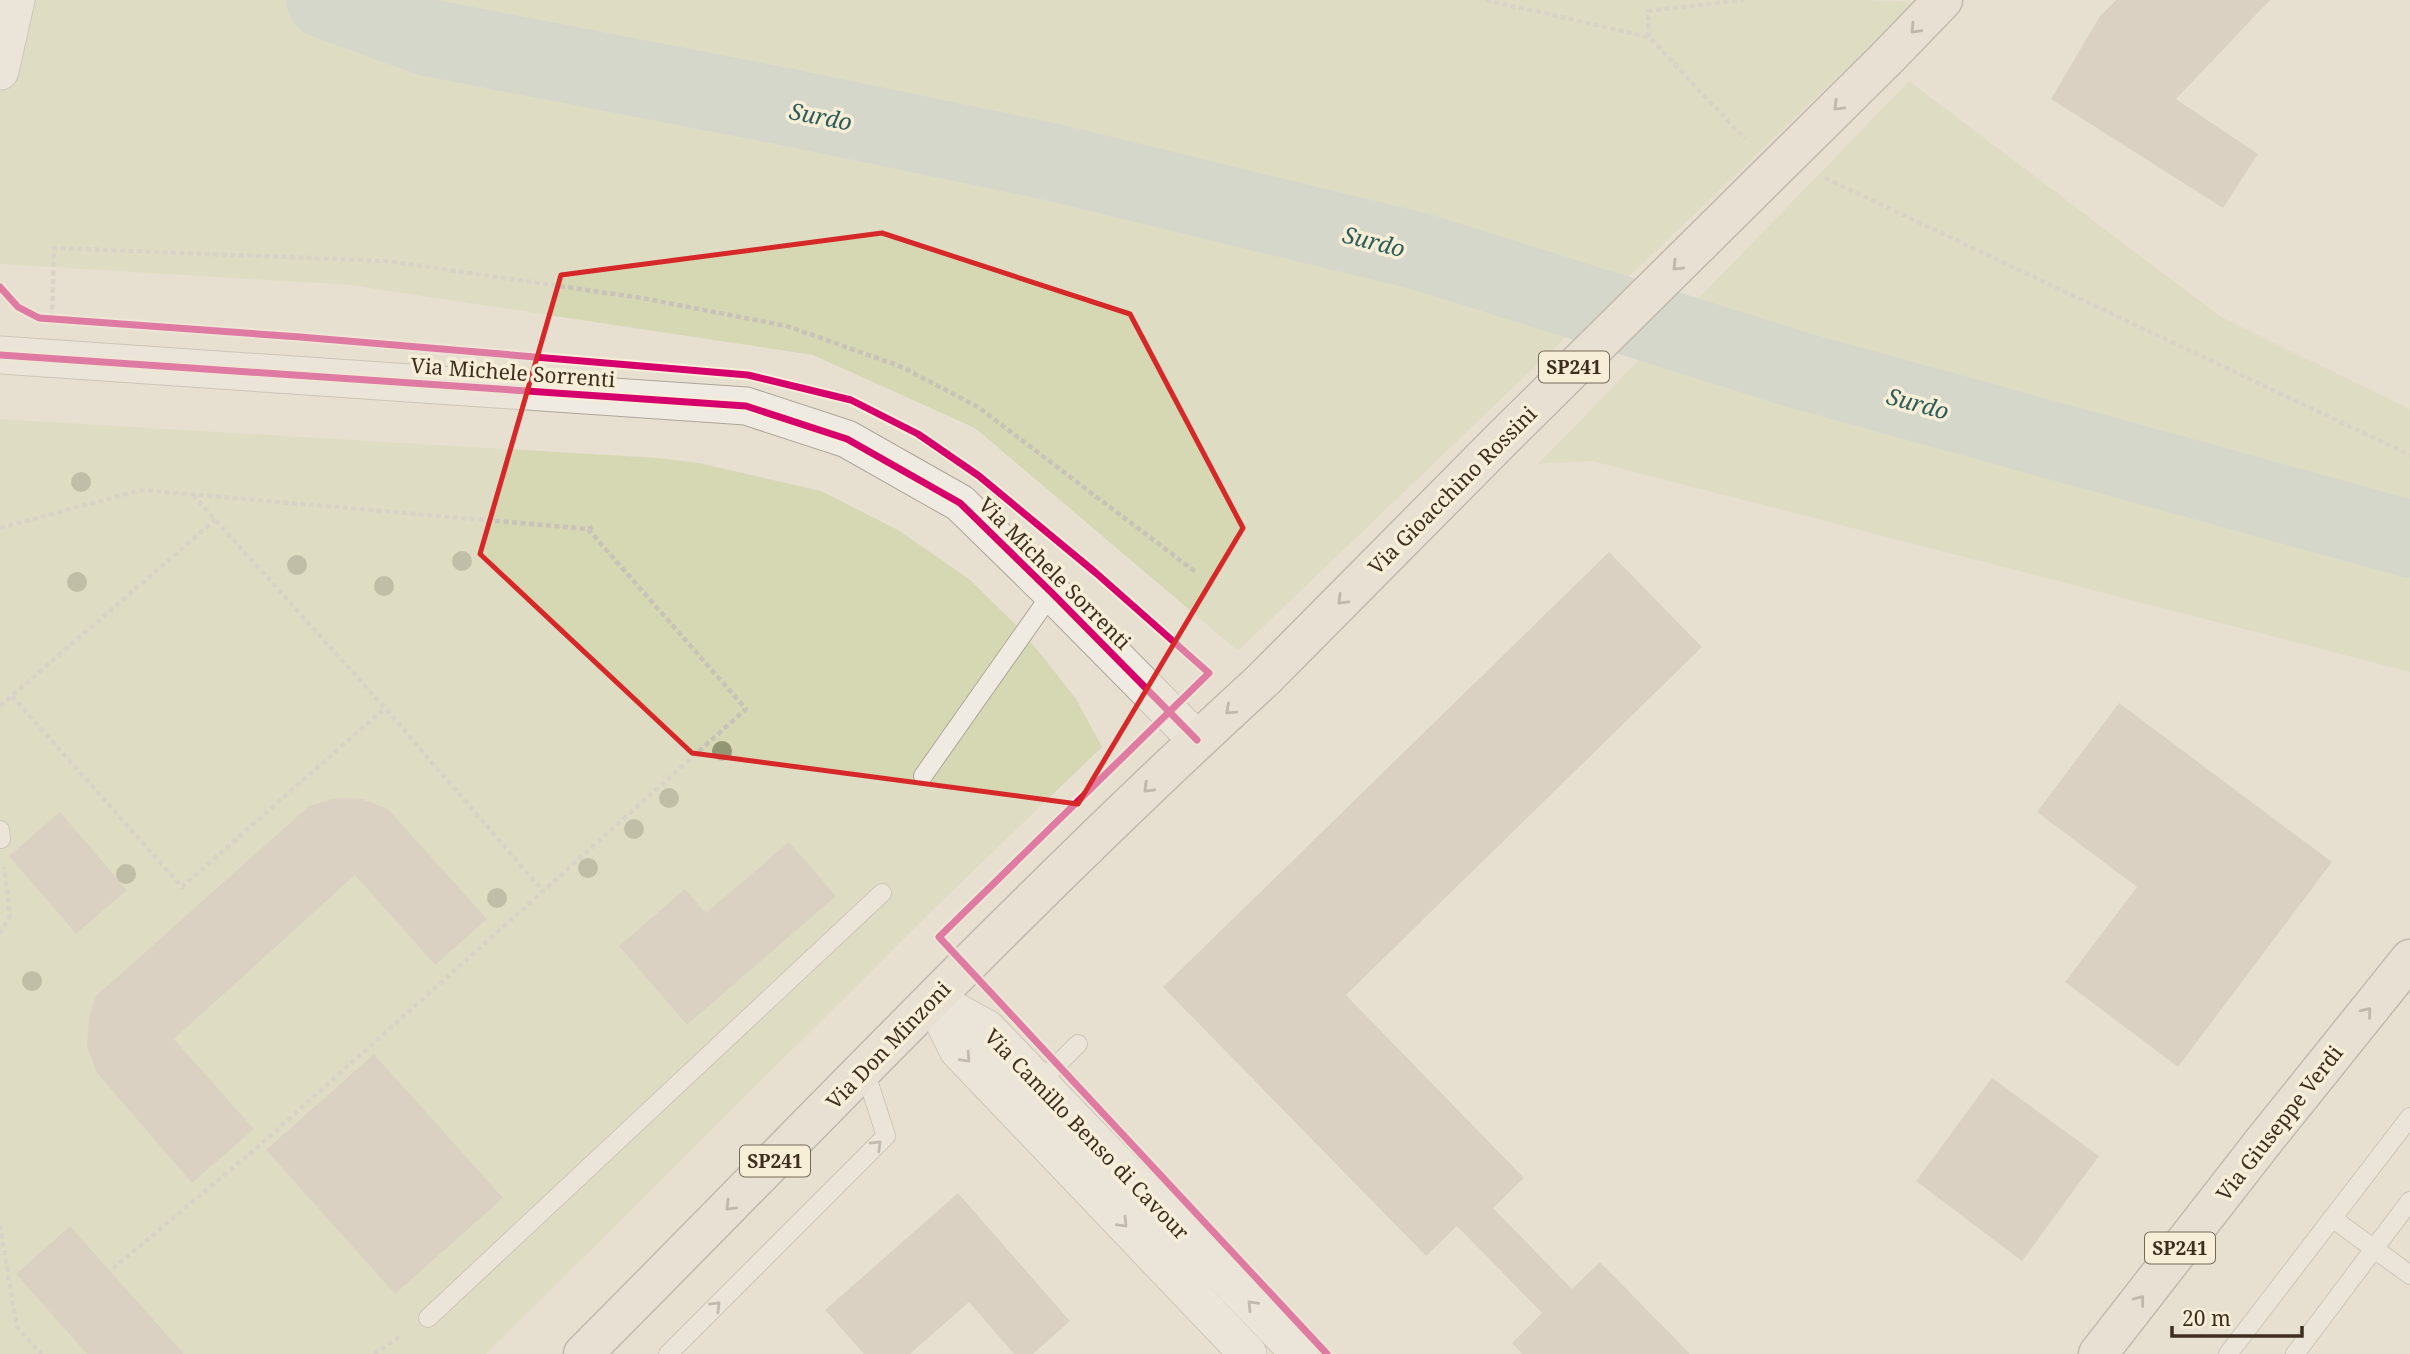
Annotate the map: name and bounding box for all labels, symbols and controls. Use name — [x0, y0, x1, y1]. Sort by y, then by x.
one-way arrow — [1910, 21, 1923, 34]
water label: Surdo — [787, 94, 855, 138]
one-way arrow — [1834, 97, 1847, 110]
water label: Surdo — [1340, 218, 1408, 264]
one-way arrow — [1672, 257, 1685, 270]
street label: Via Michele Sorrenti — [410, 351, 616, 393]
road number: SP241 — [1539, 352, 1609, 382]
water label: Surdo — [1883, 379, 1953, 427]
street label: Via Gioacchino Rossini — [1362, 399, 1543, 580]
street label: Via Michele Sorrenti — [973, 491, 1138, 656]
one-way arrow — [1338, 592, 1351, 605]
one-way arrow — [1225, 702, 1238, 714]
one-way arrow — [1144, 780, 1156, 792]
street label: Via Don Minzoni — [820, 975, 956, 1115]
one-way arrow — [2359, 1008, 2371, 1021]
street label: Via Camillo Benso di Cavour — [979, 1023, 1195, 1246]
street label: Via Giuseppe Verdi — [2209, 1039, 2349, 1207]
one-way arrow — [958, 1050, 970, 1063]
one-way arrow — [869, 1141, 882, 1154]
road number: SP241 — [740, 1146, 810, 1176]
one-way arrow — [725, 1198, 738, 1211]
one-way arrow — [1114, 1215, 1127, 1228]
road number: SP241 — [2145, 1232, 2215, 1264]
scale bar — [2172, 1294, 2302, 1338]
one-way arrow — [2131, 1295, 2144, 1308]
one-way arrow — [1248, 1300, 1261, 1313]
one-way arrow — [708, 1301, 721, 1314]
text: 20 m — [2182, 1304, 2231, 1332]

